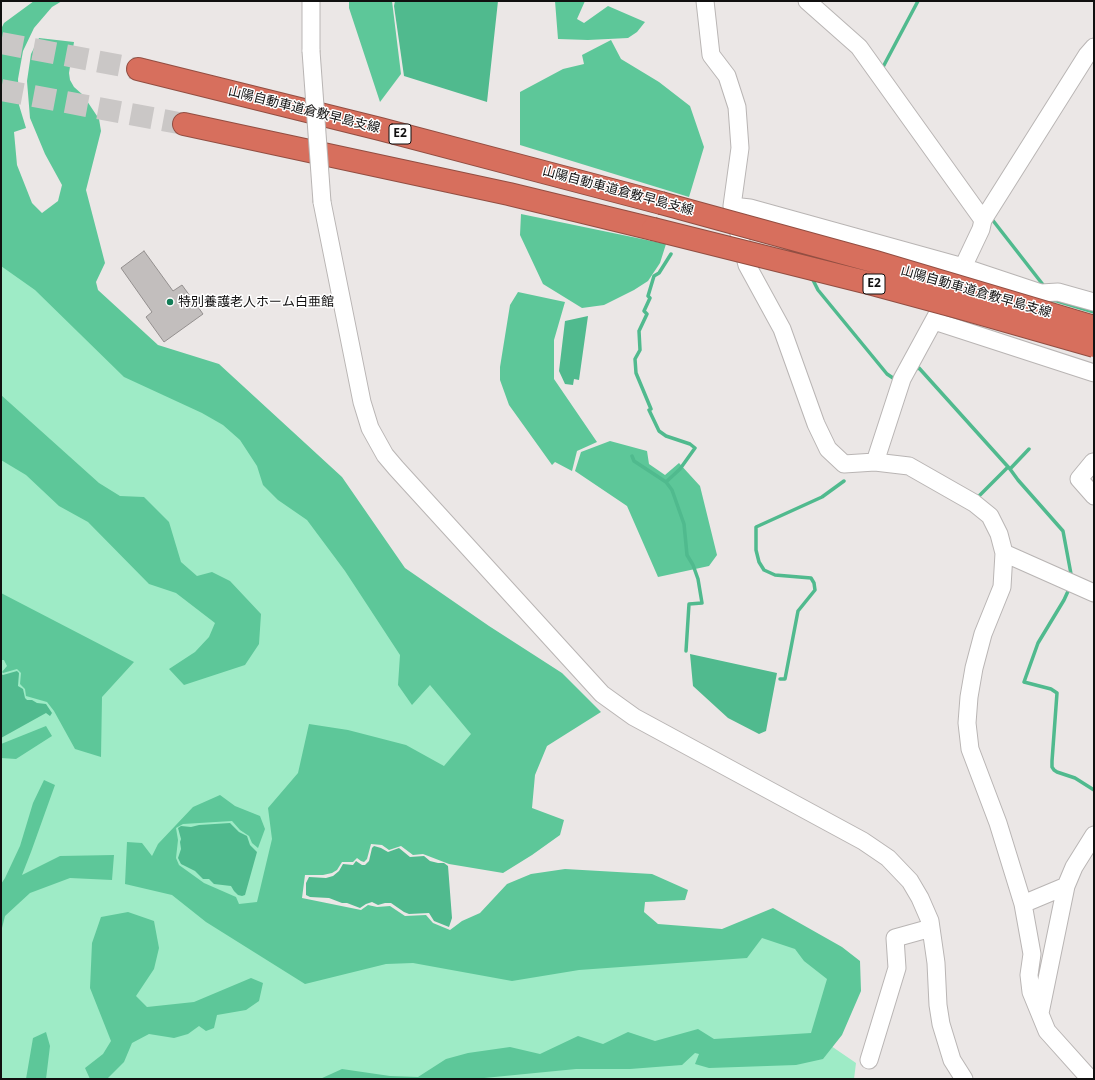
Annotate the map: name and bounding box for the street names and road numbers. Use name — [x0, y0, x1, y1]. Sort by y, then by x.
street label: 山陽自動車道倉敷早島支線 — [226, 84, 382, 136]
road number: E2 — [389, 124, 411, 144]
street label: 山陽自動車道倉敷早島支線 — [541, 163, 695, 219]
street label: 山陽自動車道倉敷早島支線 — [899, 263, 1053, 321]
road number: E2 — [863, 274, 885, 294]

